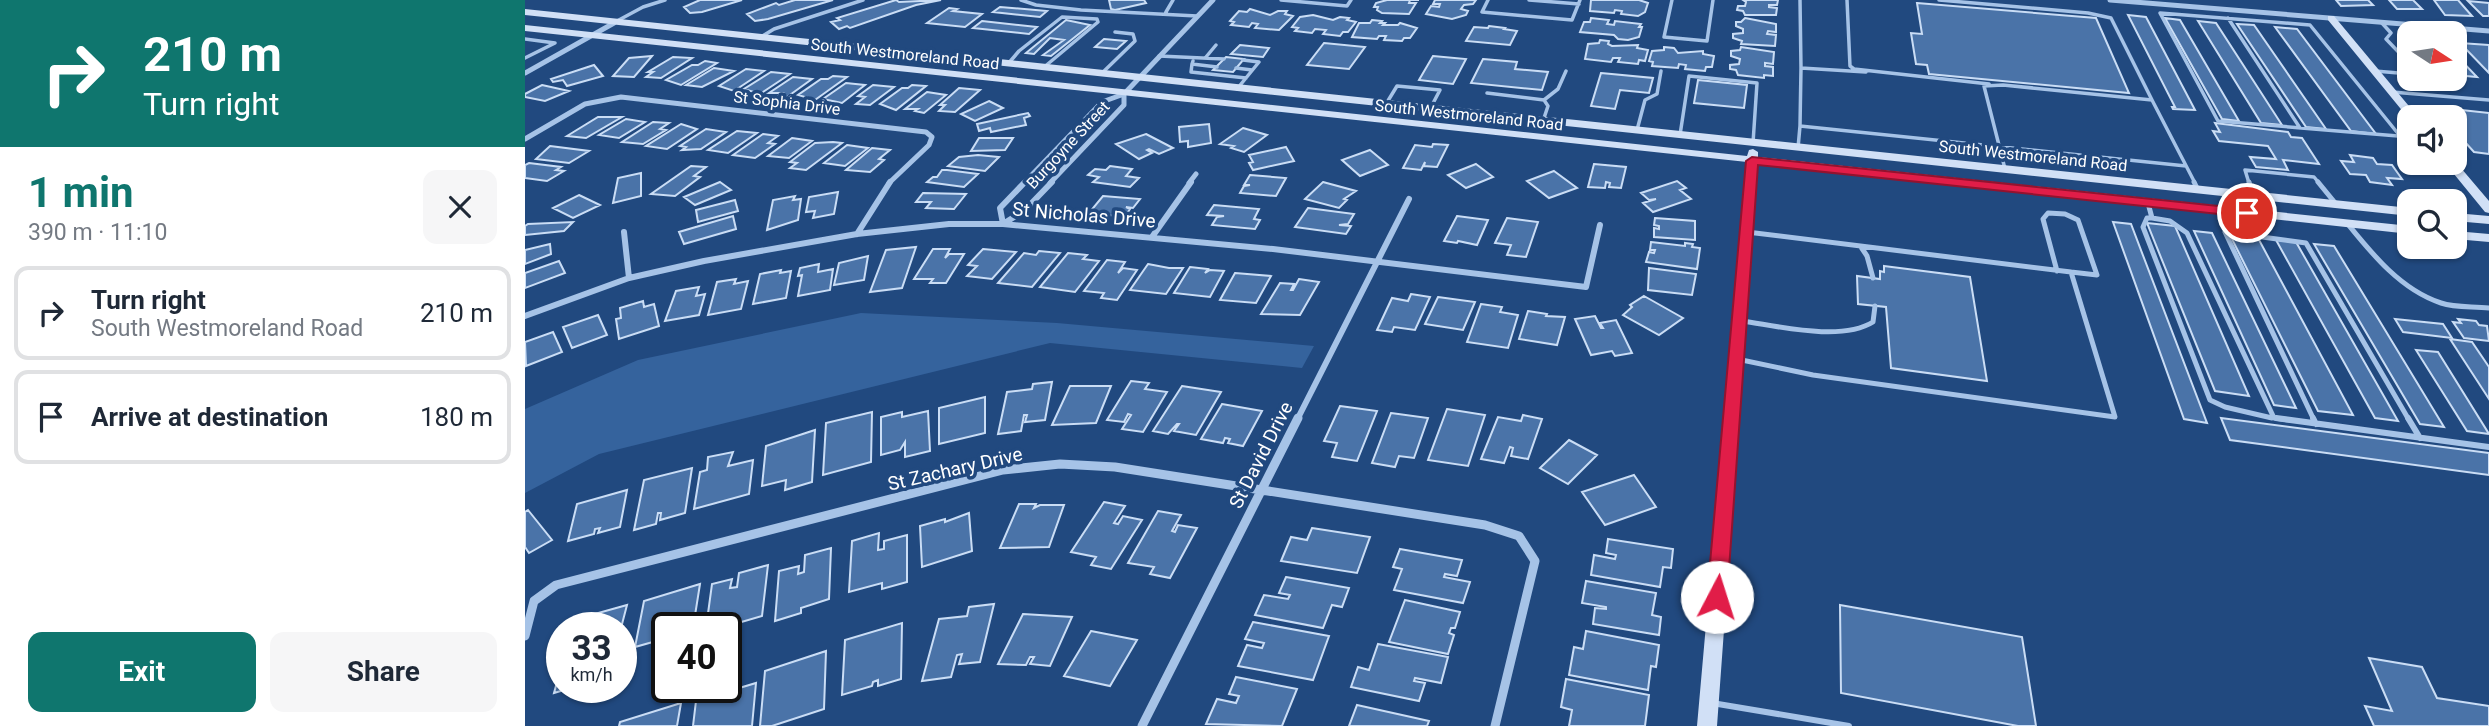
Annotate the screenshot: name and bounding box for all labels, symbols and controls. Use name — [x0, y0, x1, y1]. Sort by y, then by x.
north arrow — [2397, 21, 2467, 91]
map controls — [2397, 21, 2467, 259]
text: 210 m — [143, 26, 282, 83]
icon: right — [28, 28, 119, 119]
street label: South Westmoreland Road — [810, 35, 1000, 73]
text: Turn right — [143, 85, 279, 123]
street label: St Sophia Drive — [732, 87, 842, 119]
street label: South Westmoreland Road — [1374, 96, 1564, 134]
street label: Burgoyne Street — [1022, 97, 1114, 193]
button: sound — [2397, 105, 2467, 175]
street label: South Westmoreland Road — [1938, 137, 2128, 175]
text: 1 min — [28, 168, 134, 217]
button: close — [423, 170, 497, 244]
pin — [2217, 183, 2277, 243]
button: search — [2397, 189, 2467, 259]
icon: arrive — [2228, 194, 2266, 232]
street label: St Nicholas Drive — [1011, 197, 1157, 233]
text: 390 m · 11:10 — [28, 219, 167, 246]
text: Turn right — [91, 285, 206, 315]
icon: right — [32, 294, 70, 332]
text: 210 m — [420, 298, 493, 328]
text: South Westmoreland Road — [91, 315, 363, 342]
icon: arrive — [32, 398, 70, 436]
street label: St David Drive — [1224, 398, 1298, 512]
text: Arrive at destination — [91, 402, 328, 432]
text: 180 m — [420, 402, 493, 432]
street label: St Zachary Drive — [885, 442, 1025, 496]
position arrow — [1680, 560, 1754, 634]
speed limit sign: 40 — [651, 612, 742, 703]
text: 33 — [571, 628, 612, 669]
button: Exit — [28, 632, 256, 712]
button: Share — [270, 632, 497, 712]
text: km/h — [570, 664, 613, 685]

